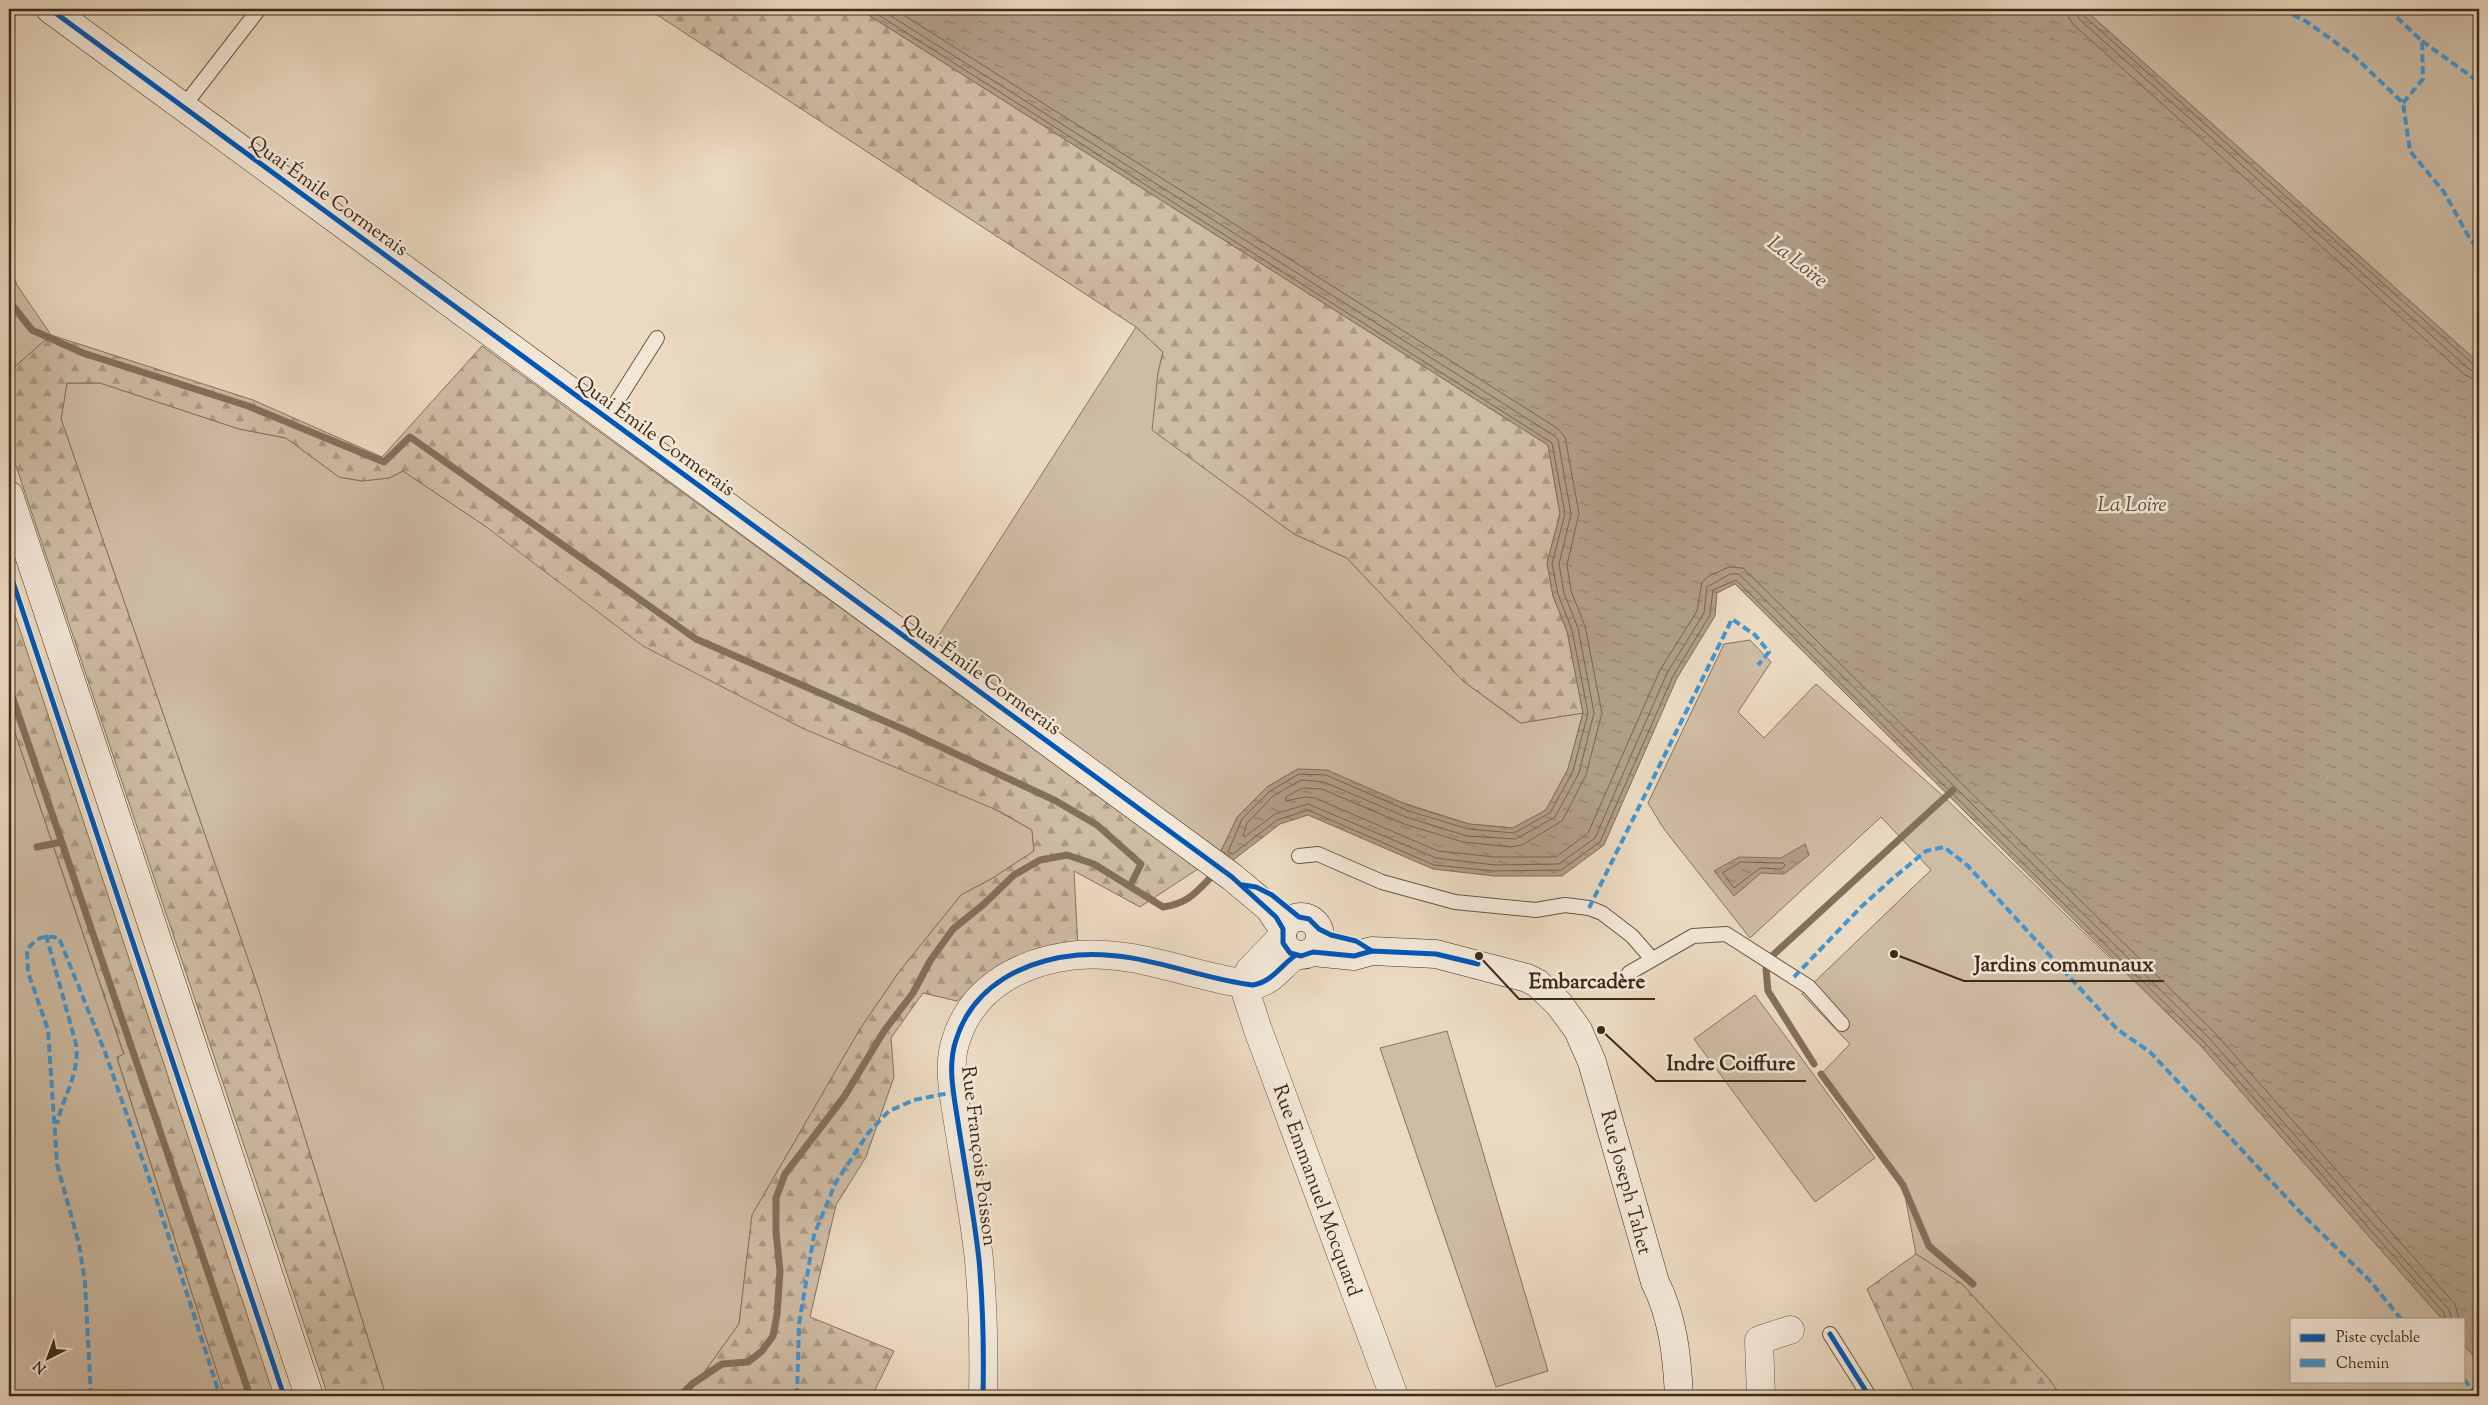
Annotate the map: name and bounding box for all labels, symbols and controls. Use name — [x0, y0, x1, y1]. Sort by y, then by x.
street label: Quai Émile Cormerais — [242, 128, 414, 265]
water label: La Loire — [1760, 229, 1833, 296]
street label: Quai Émile Cormerais — [569, 368, 741, 505]
water label: La Loire — [2097, 491, 2167, 521]
street label: Quai Émile Cormerais — [895, 607, 1067, 744]
callout: Jardins communaux — [1964, 945, 2164, 981]
text: Jardins communaux — [1972, 951, 2154, 981]
callout: Embarcadère — [1519, 963, 1655, 999]
text: Embarcadère — [1529, 968, 1645, 998]
callout: Indre Coiffure — [1656, 1045, 1806, 1081]
text: Indre Coiffure — [1666, 1050, 1796, 1080]
street label: Rue François Poisson — [952, 1065, 1003, 1248]
street label: Rue Emmanuel Mocquard — [1264, 1081, 1368, 1301]
street label: Rue Joseph Tahet — [1591, 1107, 1658, 1258]
legend — [2290, 1318, 2466, 1382]
text: Piste cyclable — [2336, 1328, 2420, 1349]
north arrow — [22, 1332, 72, 1382]
text: Chemin — [2336, 1354, 2389, 1375]
text: N — [30, 1355, 51, 1377]

